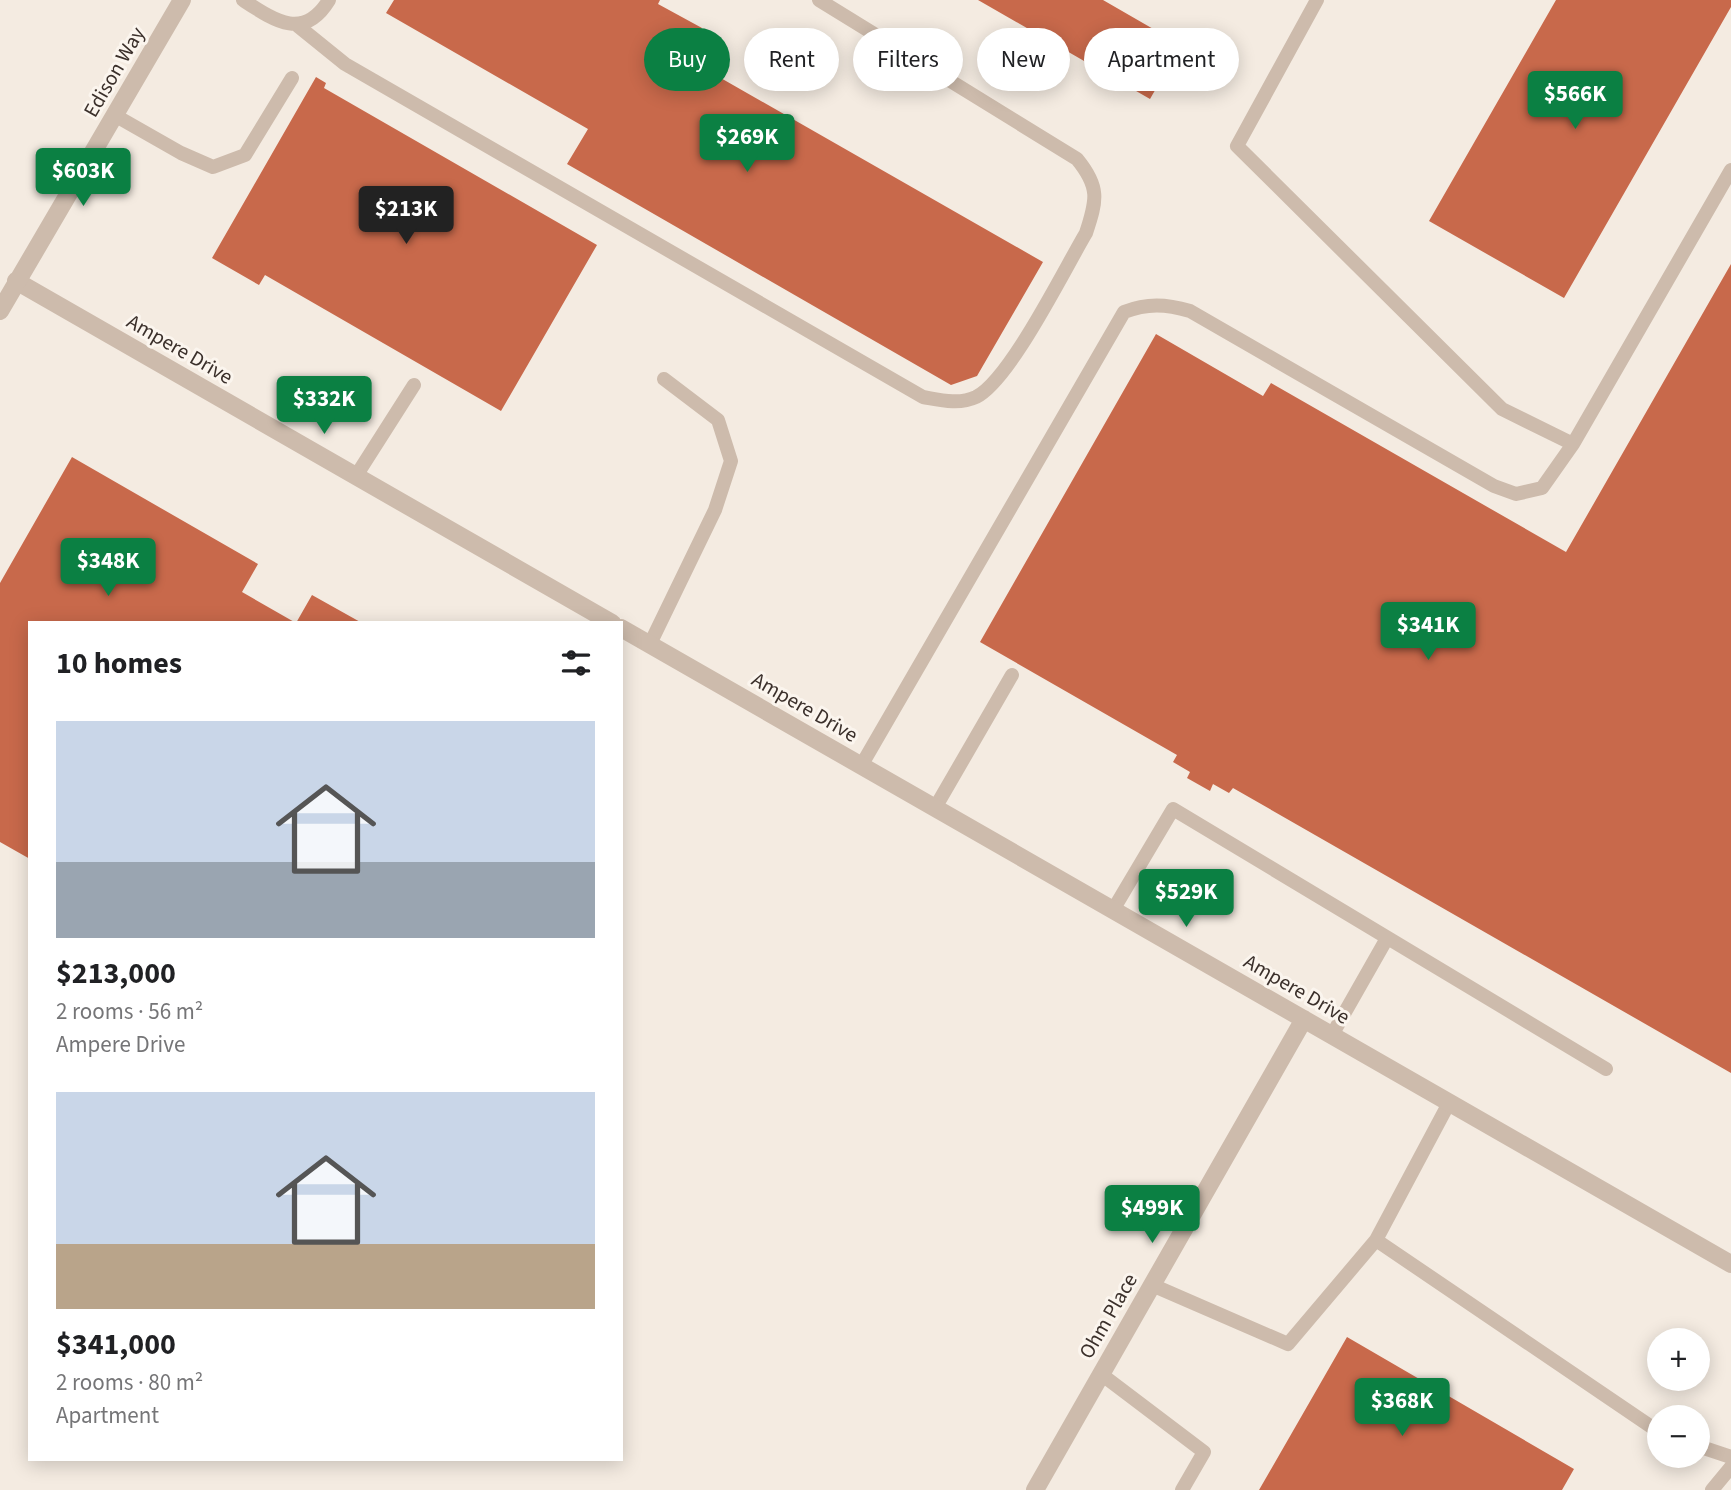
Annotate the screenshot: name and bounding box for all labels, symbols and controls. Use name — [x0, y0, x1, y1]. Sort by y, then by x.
street label: Edison Way — [76, 21, 152, 123]
chip: Buy — [644, 28, 730, 91]
chip: Rent — [744, 28, 839, 91]
chip: Filters — [853, 28, 963, 91]
chip: New — [977, 28, 1070, 91]
chip: Apartment — [1084, 28, 1239, 91]
pin: $566K — [1526, 72, 1624, 131]
text: $566K — [1544, 77, 1606, 110]
pin: $269K — [698, 114, 796, 174]
text: $269K — [716, 120, 778, 153]
pin: $603K — [34, 148, 132, 208]
text: $603K — [52, 154, 114, 187]
pin: $213K — [357, 187, 455, 246]
text: $213K — [375, 192, 437, 225]
street label: Ampere Drive — [121, 306, 239, 392]
pin: $332K — [275, 376, 373, 436]
text: $332K — [293, 382, 355, 415]
pin: $348K — [59, 538, 157, 598]
text: $348K — [77, 544, 139, 577]
pin: $341K — [1379, 602, 1477, 662]
text: $341K — [1397, 608, 1459, 641]
text: 10 homes — [56, 642, 182, 685]
icon: filters — [557, 644, 595, 682]
street label: Ampere Drive — [746, 664, 864, 750]
icon: home — [263, 766, 389, 892]
pin: $529K — [1137, 870, 1235, 929]
text: $529K — [1155, 875, 1217, 908]
street label: Ampere Drive — [1238, 946, 1356, 1032]
text: $213,000 — [56, 952, 176, 995]
text: 2 rooms · 56 m² — [56, 995, 203, 1028]
text: Ampere Drive — [56, 1028, 185, 1061]
icon: home — [263, 1137, 389, 1263]
pin: $499K — [1103, 1186, 1201, 1245]
text: $499K — [1121, 1191, 1183, 1224]
street label: Ohm Place — [1071, 1268, 1145, 1364]
text: $341,000 — [56, 1323, 176, 1366]
map controls — [1647, 1328, 1710, 1468]
button: + — [1647, 1328, 1710, 1391]
text: 2 rooms · 80 m² — [56, 1366, 203, 1399]
pin: $368K — [1353, 1378, 1451, 1438]
text: $368K — [1371, 1384, 1433, 1417]
text: Apartment — [56, 1399, 159, 1432]
button: − — [1647, 1405, 1710, 1468]

